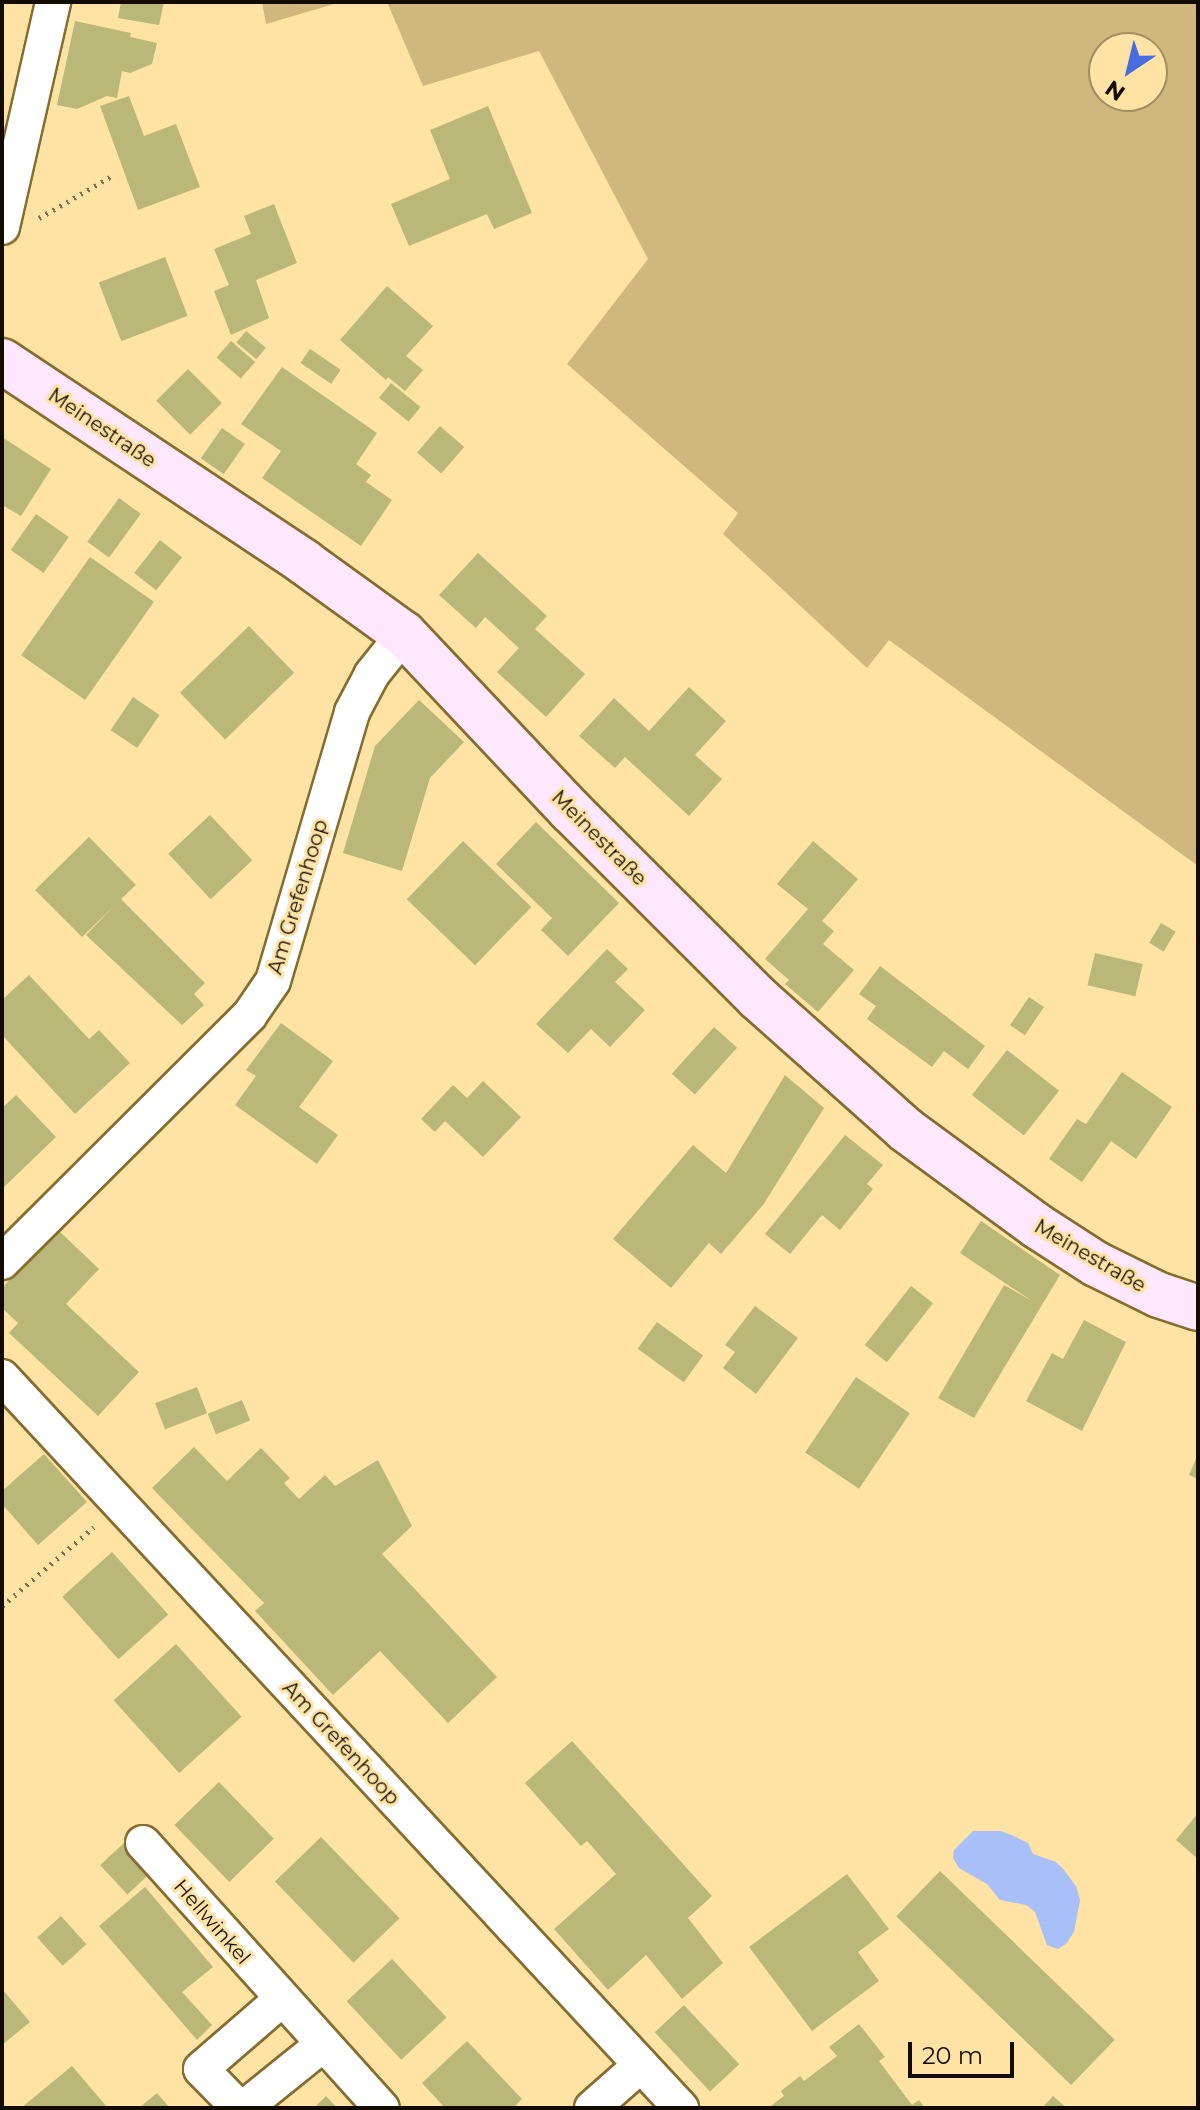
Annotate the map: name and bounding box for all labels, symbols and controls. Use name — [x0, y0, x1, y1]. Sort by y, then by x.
north arrow — [1088, 32, 1168, 112]
text: N — [1100, 74, 1130, 107]
street label: Meinestraße — [44, 383, 160, 473]
street label: Meinestraße — [547, 786, 651, 890]
street label: Am Grefenhoop — [263, 817, 333, 977]
street label: Meinestraße — [1030, 1214, 1150, 1298]
street label: Am Grefenhoop — [278, 1676, 404, 1810]
street label: Hellwinkel — [169, 1875, 255, 1969]
scale bar — [912, 2026, 1018, 2076]
text: 20 m — [922, 2041, 983, 2070]

